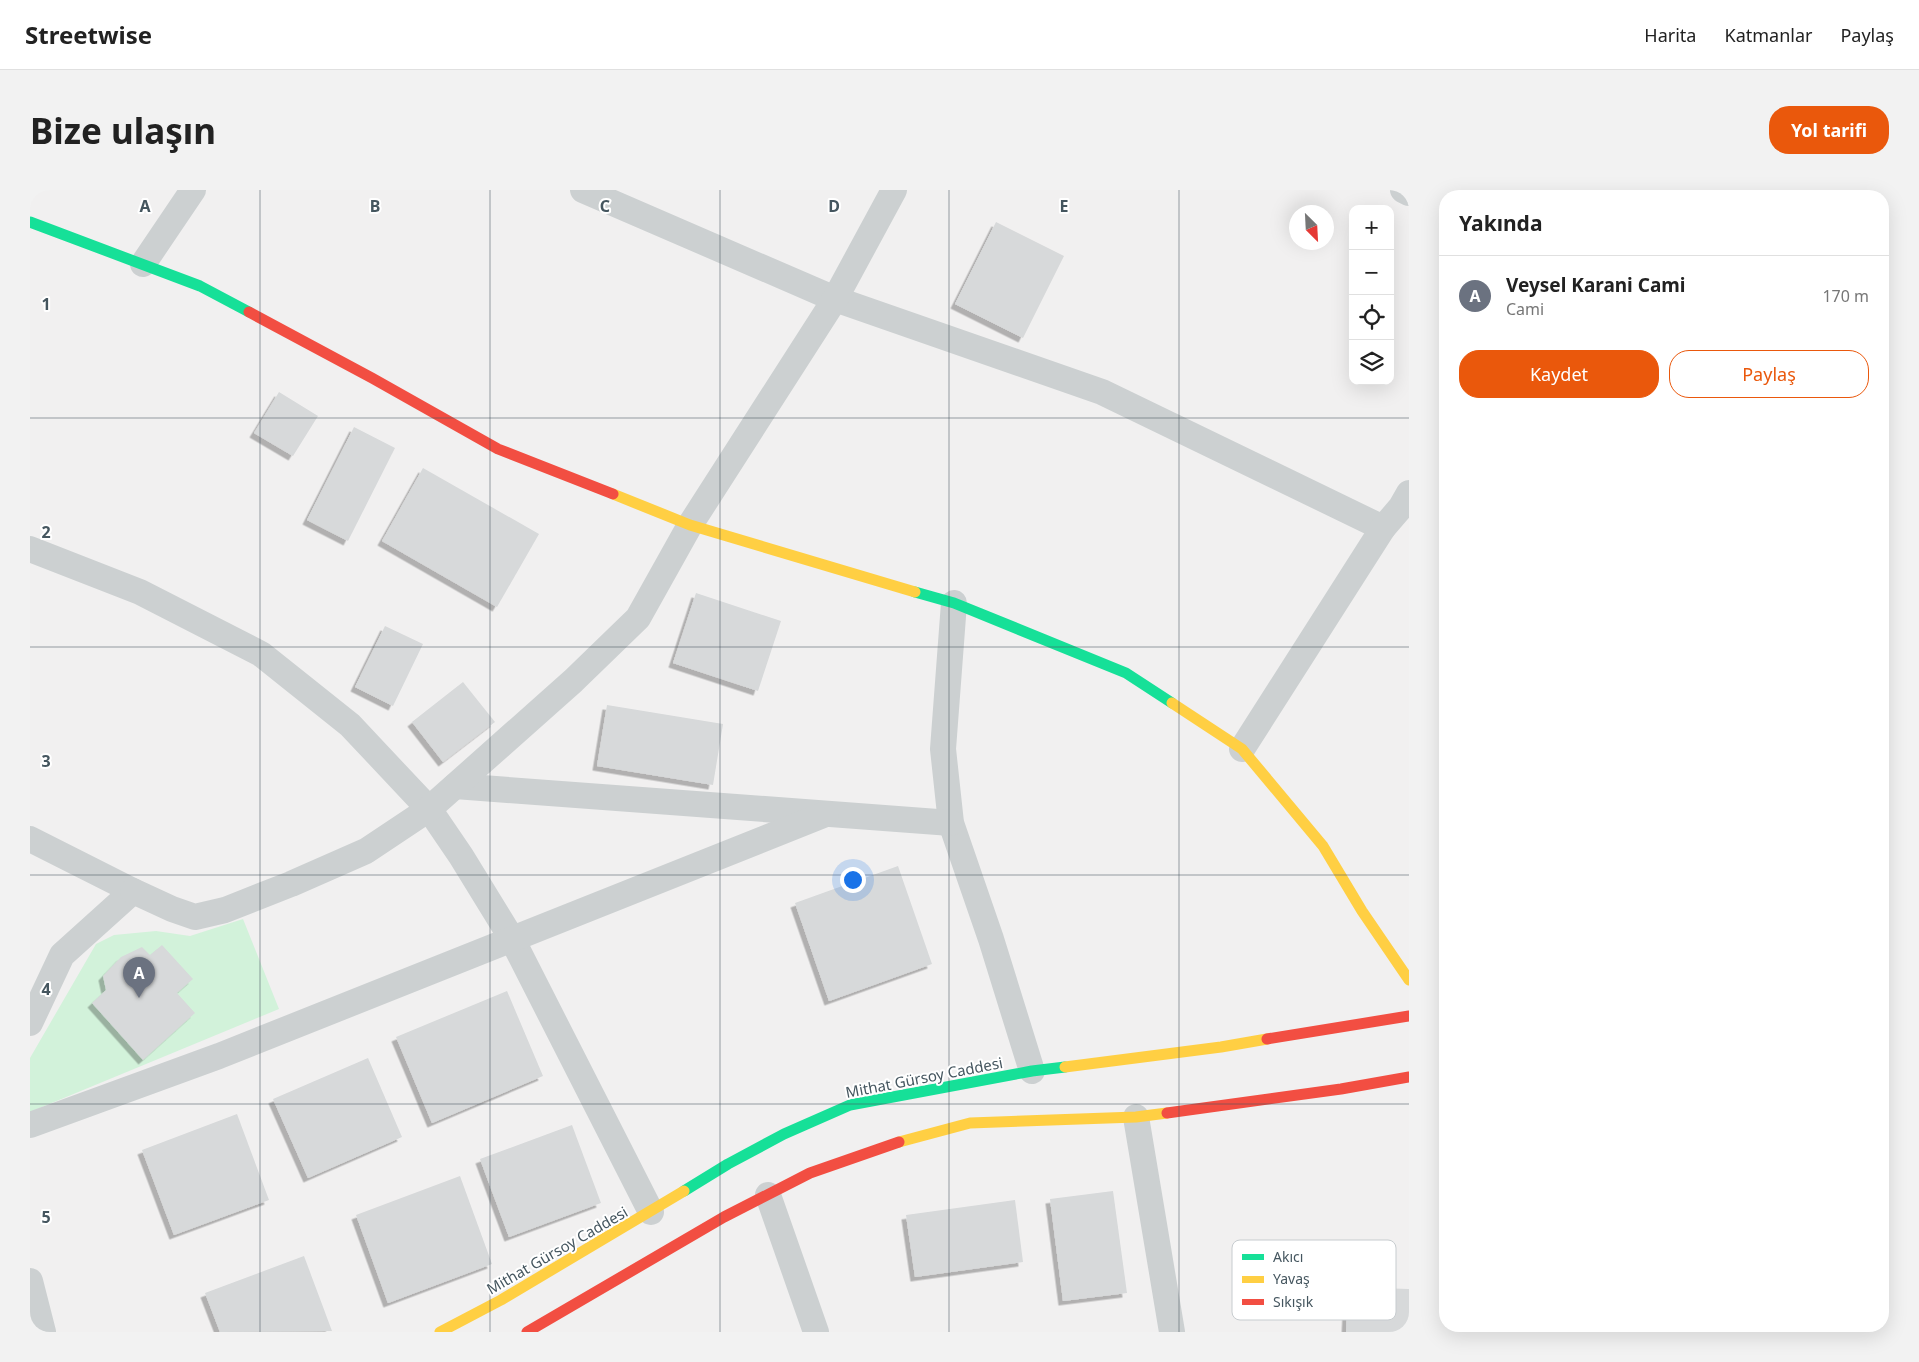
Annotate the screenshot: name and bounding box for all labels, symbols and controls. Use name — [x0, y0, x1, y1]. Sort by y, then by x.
text: Streetwise — [25, 18, 152, 51]
text: Harita — [1644, 23, 1696, 47]
text: Katmanlar — [1724, 23, 1812, 47]
text: Paylaş — [1840, 23, 1894, 47]
button: Yol tarifi — [1769, 106, 1889, 154]
text: Bize ulaşın — [30, 107, 216, 154]
text: A — [139, 195, 151, 217]
text: B — [370, 195, 380, 217]
text: C — [600, 195, 610, 217]
text: D — [828, 195, 840, 217]
text: E — [1060, 195, 1069, 217]
north arrow — [1289, 205, 1334, 250]
map controls — [1349, 205, 1394, 385]
button: + — [1349, 205, 1394, 250]
text: Yakında — [1459, 209, 1542, 237]
button: − — [1349, 250, 1394, 295]
text: Veysel Karani Cami — [1506, 272, 1686, 298]
text: A — [1469, 285, 1481, 307]
text: 170 m — [1822, 285, 1869, 307]
text: 1 — [41, 293, 51, 315]
button: locate — [1349, 295, 1394, 340]
text: Cami — [1506, 298, 1544, 320]
button: layers — [1349, 340, 1394, 385]
button: Kaydet — [1459, 350, 1659, 398]
button: Paylaş — [1669, 350, 1869, 398]
text: 2 — [41, 521, 51, 543]
text: 3 — [41, 750, 51, 772]
your location — [840, 867, 866, 893]
pin: A — [123, 957, 155, 998]
text: 4 — [41, 978, 51, 1000]
street label: Mithat Gürsoy Caddesi — [844, 1052, 1004, 1102]
street label: Mithat Gürsoy Caddesi — [483, 1201, 631, 1299]
text: 5 — [41, 1206, 51, 1228]
legend — [1232, 1240, 1396, 1320]
text: Akıcı — [1273, 1247, 1303, 1266]
text: Yavaş — [1273, 1269, 1310, 1288]
text: Sıkışık — [1273, 1292, 1314, 1311]

